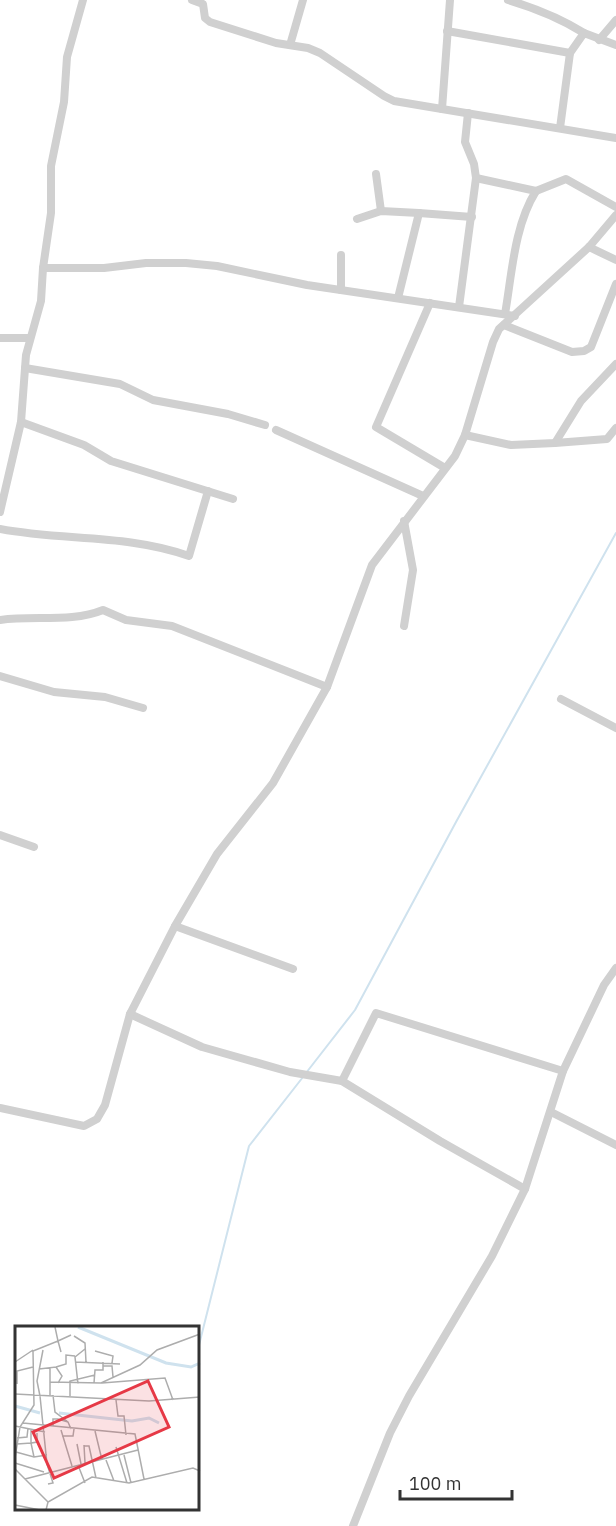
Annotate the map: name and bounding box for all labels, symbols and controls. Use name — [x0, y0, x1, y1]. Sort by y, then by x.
inset map — [15, 1326, 200, 1511]
scale bar — [400, 1463, 512, 1501]
text: 100 m — [409, 1472, 461, 1495]

